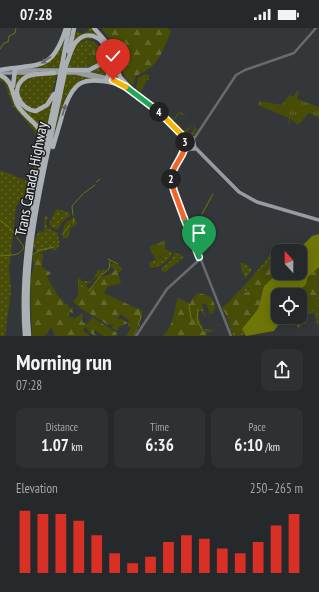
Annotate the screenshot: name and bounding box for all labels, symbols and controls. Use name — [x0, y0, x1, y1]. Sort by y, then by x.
text: 07:28 — [20, 5, 52, 24]
pin — [96, 39, 130, 80]
icon: check — [102, 45, 124, 67]
one-way arrow — [41, 56, 51, 64]
pin: 4 — [149, 102, 169, 122]
one-way arrow — [61, 104, 67, 116]
text: 4 — [156, 105, 162, 119]
street label: Trans Canada Highway — [11, 120, 51, 238]
pin: 3 — [175, 132, 195, 152]
text: 3 — [182, 135, 188, 149]
pin: 2 — [161, 169, 181, 189]
text: 2 — [168, 172, 174, 186]
pin — [182, 216, 216, 257]
icon: arrive — [188, 222, 210, 244]
north arrow — [271, 244, 307, 280]
map controls — [271, 244, 307, 324]
button: locate — [271, 288, 307, 324]
text: Morning run — [16, 348, 112, 376]
button: share — [261, 349, 303, 391]
text: 07:28 — [16, 377, 42, 394]
text: Distance — [46, 420, 78, 434]
text: Time — [150, 420, 169, 434]
text: Pace — [248, 420, 266, 434]
text: 1.07 — [41, 434, 69, 456]
text: 6:36 — [145, 434, 174, 456]
text: 6:10 — [234, 434, 263, 456]
text: km — [69, 440, 83, 454]
text: /km — [263, 440, 280, 454]
text: Elevation — [16, 480, 58, 497]
text: 250–265 m — [250, 480, 303, 497]

